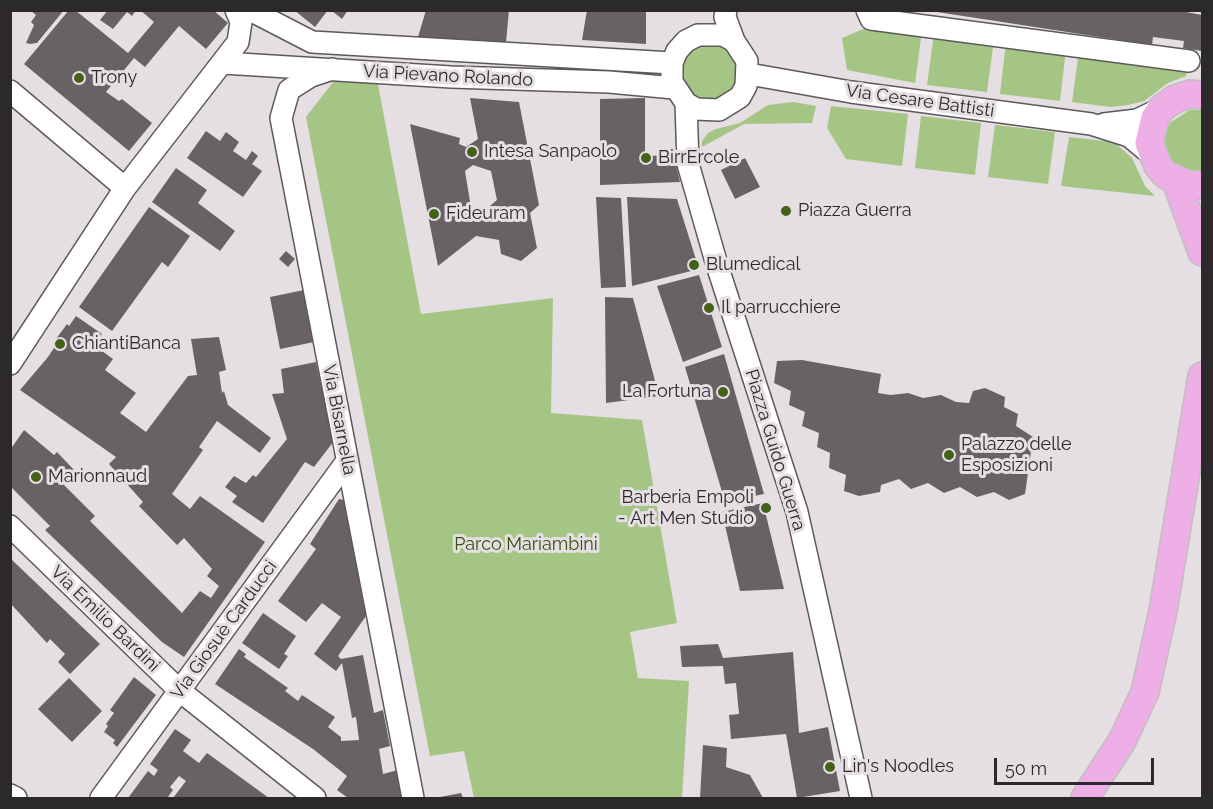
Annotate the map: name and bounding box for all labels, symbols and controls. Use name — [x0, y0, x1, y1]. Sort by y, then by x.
street label: Via Pievano Rolando — [362, 61, 534, 91]
place label: Trony — [91, 67, 137, 89]
marker: Trony — [72, 71, 86, 85]
street label: Via Cesare Battisti — [844, 80, 996, 122]
place label: Intesa Sanpaolo — [484, 141, 617, 163]
marker: Intesa Sanpaolo — [465, 145, 479, 159]
place label: BirrErcole — [658, 147, 739, 169]
marker: BirrErcole — [639, 151, 653, 165]
place label: Piazza Guerra — [798, 200, 912, 222]
place label: Fideuram — [446, 203, 526, 225]
marker: Piazza Guerra — [779, 204, 793, 218]
marker: Fideuram — [427, 207, 441, 221]
place label: Blumedical — [706, 254, 800, 276]
marker: Blumedical — [687, 258, 701, 272]
place label: Il parrucchiere — [721, 297, 840, 319]
marker: Il parrucchiere — [702, 301, 716, 315]
place label: ChiantiBanca — [72, 333, 181, 355]
marker: ChiantiBanca — [53, 337, 67, 351]
street label: Via Bisarnella — [318, 363, 360, 477]
street label: Piazza Guido Guerra — [740, 367, 810, 533]
place label: La Fortuna — [622, 381, 711, 403]
marker: La Fortuna — [716, 385, 730, 399]
place label: Palazzo delle Esposizioni — [961, 434, 1072, 476]
marker: Palazzo delle Esposizioni — [942, 448, 956, 462]
place label: Marionnaud — [48, 466, 147, 488]
marker: Marionnaud — [29, 470, 43, 484]
place label: Barberia Empoli - Art Men Studio — [618, 487, 754, 530]
marker: Barberia Empoli - Art Men Studio — [759, 501, 773, 515]
park label: Parco Mariambini — [454, 534, 598, 556]
street label: Via Giosuè Carducci — [166, 556, 282, 704]
street label: Via Emilio Bardini — [46, 561, 164, 677]
scale bar — [997, 746, 1158, 784]
place label: Lin's Noodles — [842, 756, 954, 778]
text: 50 m — [1005, 758, 1047, 779]
marker: Lin's Noodles — [823, 760, 837, 774]

